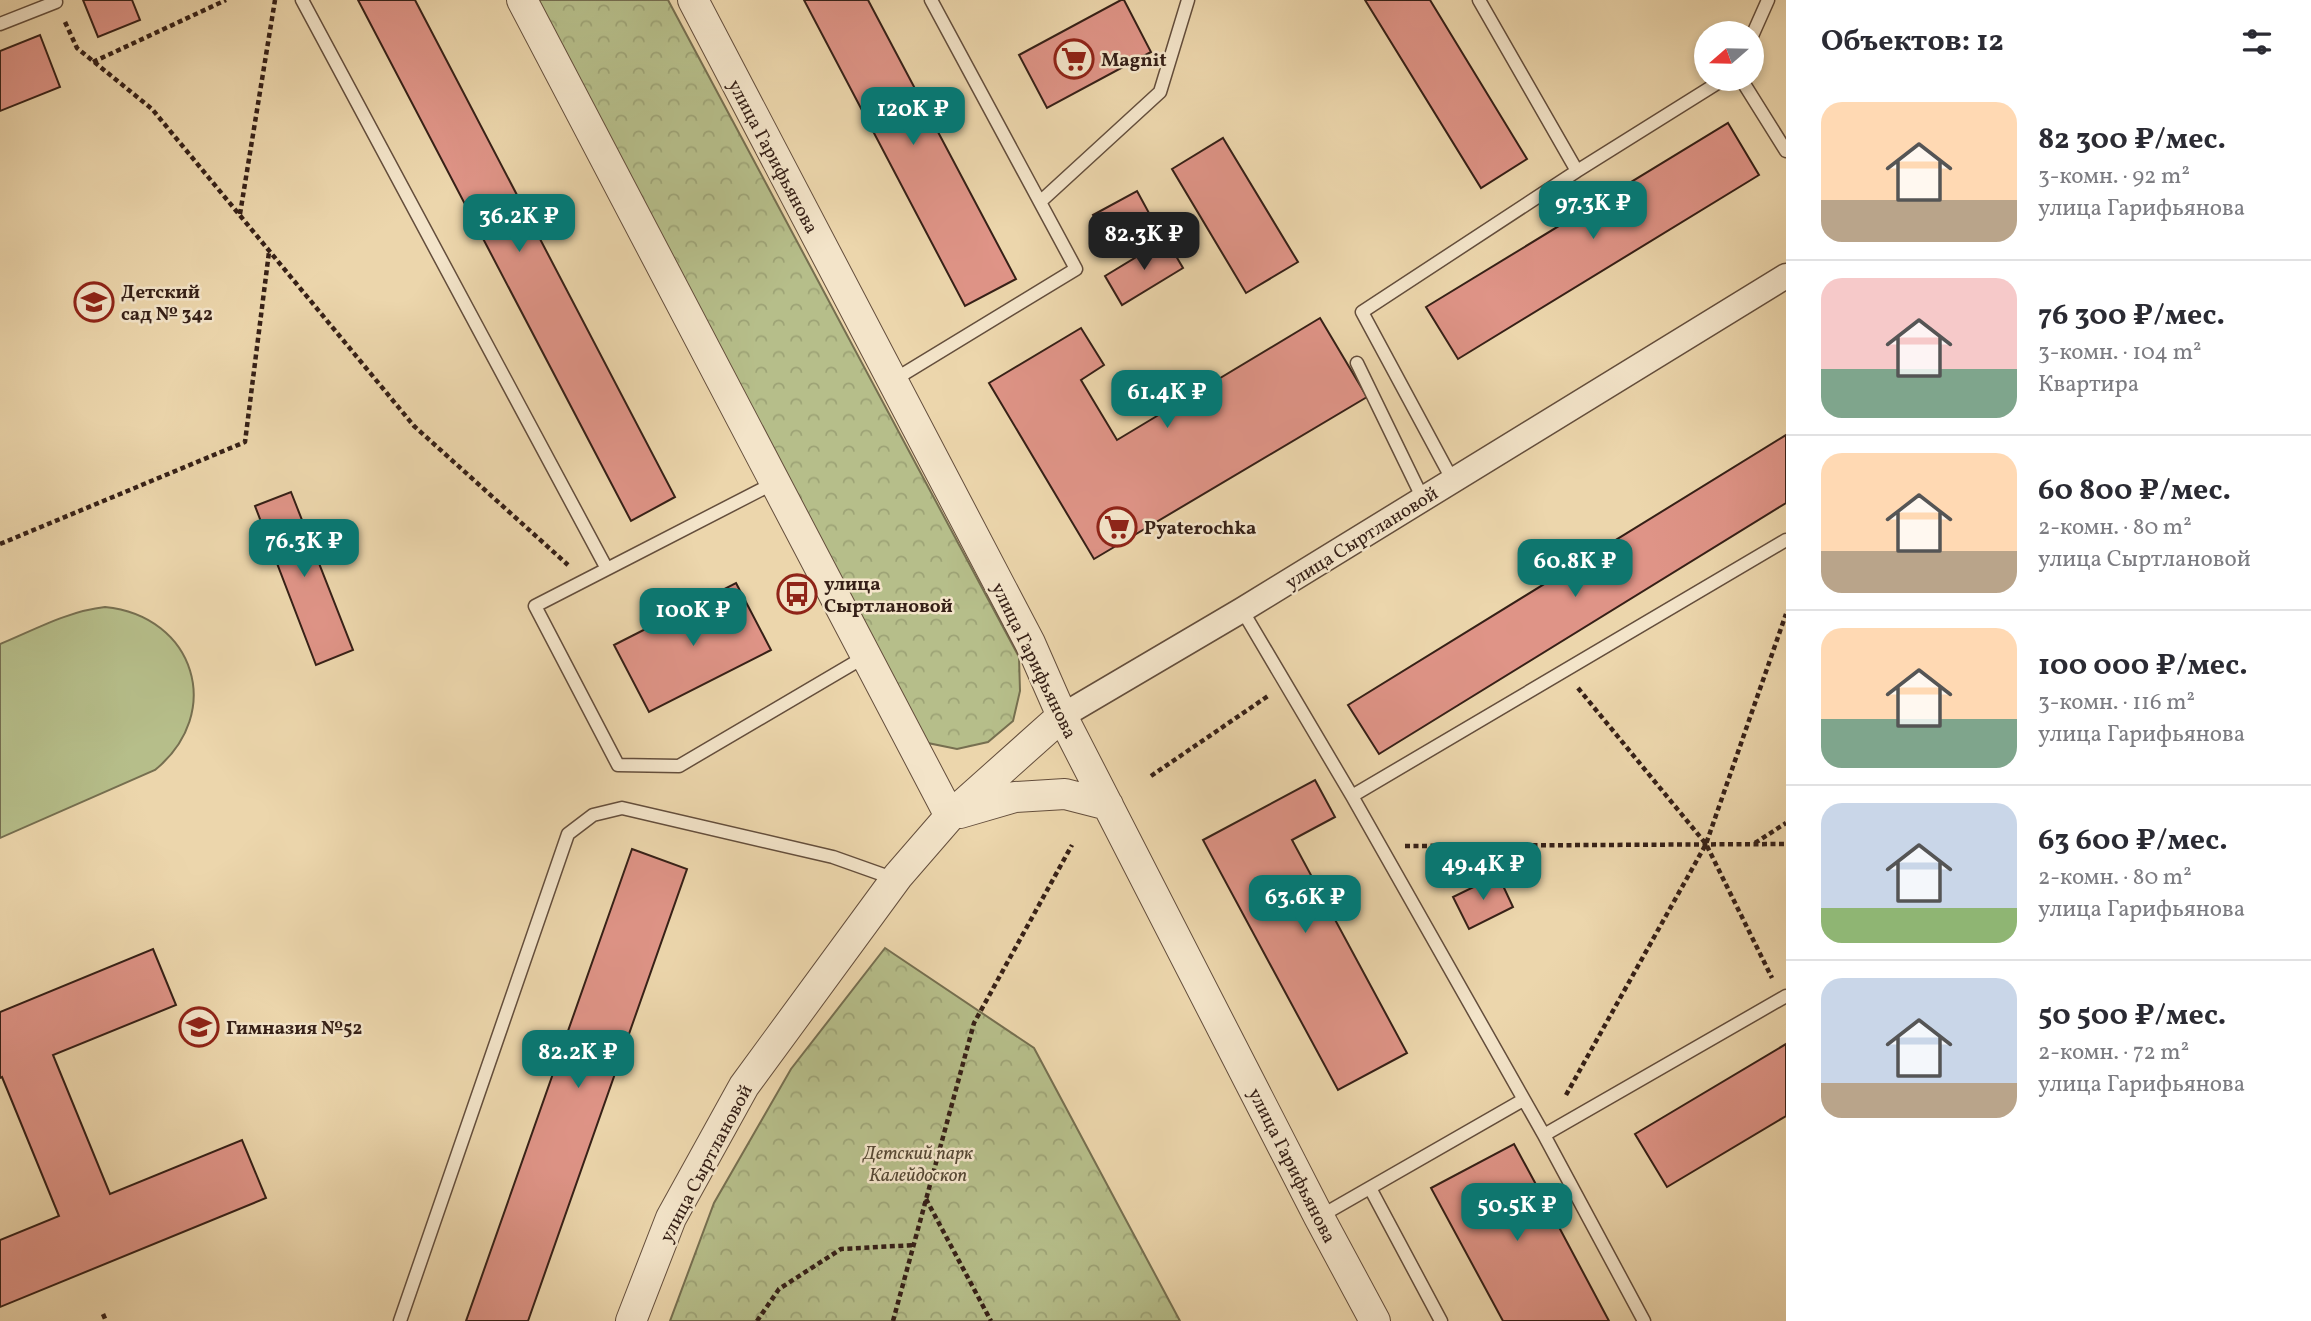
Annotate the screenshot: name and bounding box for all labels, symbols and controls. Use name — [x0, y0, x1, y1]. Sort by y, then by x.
north arrow — [1694, 21, 1764, 91]
map controls — [1694, 21, 1764, 91]
text: Объектов: 12 — [1821, 21, 2004, 63]
icon: filters — [2238, 23, 2276, 61]
supermarket icon: Magnit — [1053, 38, 1095, 80]
place label: Magnit — [1101, 48, 1167, 74]
street label: улица Гарифьянова — [721, 75, 824, 239]
pin: 120K ₽ — [856, 88, 970, 147]
text: 120K ₽ — [877, 94, 949, 126]
text: 82 300 ₽/мес. — [2038, 119, 2226, 161]
icon: home — [1877, 130, 1961, 214]
text: 3-комн. · 92 m² — [2038, 161, 2190, 193]
pin: 97.3K ₽ — [1528, 182, 1658, 241]
text: 97.3K ₽ — [1555, 188, 1631, 220]
text: улица Гарифьянова — [2038, 193, 2245, 225]
pin: 36.2K ₽ — [454, 194, 584, 254]
text: 36.2K ₽ — [479, 201, 559, 233]
pin: 82.3K ₽ — [1079, 212, 1209, 272]
text: 82.3K ₽ — [1104, 219, 1184, 251]
place label: Детский сад № 342 — [121, 280, 213, 328]
school or university icon: Детский сад № 342 — [73, 281, 115, 323]
text: 76 300 ₽/мес. — [2038, 295, 2225, 337]
icon: home — [1877, 306, 1961, 390]
text: 3-комн. · 104 m² — [2038, 337, 2202, 369]
text: Квартира — [2038, 369, 2139, 401]
pin: 61.4K ₽ — [1102, 370, 1232, 430]
text: 61.4K ₽ — [1127, 377, 1207, 409]
text: 60 800 ₽/мес. — [2038, 470, 2231, 512]
street label: улица Сыртлановой — [1281, 481, 1443, 596]
icon: home — [1877, 481, 1961, 565]
supermarket icon: Pyaterochka — [1096, 506, 1138, 548]
text: 2-комн. · 80 m² — [2038, 512, 2192, 544]
place label: Pyaterochka — [1144, 516, 1256, 542]
pin: 76.3K ₽ — [239, 520, 369, 579]
text: 76.3K ₽ — [265, 526, 343, 558]
pin: 60.8K ₽ — [1510, 540, 1640, 599]
text: улица Сыртлановой — [2038, 544, 2251, 576]
text: 60.8K ₽ — [1534, 546, 1616, 578]
place label: улица Сыртлановой — [824, 572, 953, 620]
bus stop icon: улица Сыртлановой — [776, 573, 818, 615]
street label: улица Гарифьянова — [984, 578, 1082, 743]
pin: 100K ₽ — [636, 588, 750, 648]
text: 100K ₽ — [656, 595, 730, 627]
text: 100 000 ₽/мес. — [2038, 645, 2248, 687]
icon: home — [1877, 656, 1961, 740]
text: 3-комн. · 116 m² — [2038, 687, 2195, 719]
text: улица Гарифьянова — [2038, 719, 2245, 751]
text: 63 600 ₽/мес. — [2038, 820, 2228, 862]
icon: home — [1877, 831, 1961, 915]
pin: 49.4K ₽ — [1418, 842, 1548, 902]
text: 49.4K ₽ — [1441, 849, 1525, 881]
text: 2-комн. · 80 m² — [2038, 862, 2192, 894]
pin: 63.6K ₽ — [1240, 876, 1370, 935]
text: 63.6K ₽ — [1265, 882, 1345, 914]
text: улица Гарифьянова — [2038, 894, 2245, 926]
text: 50 500 ₽/мес. — [2038, 995, 2226, 1037]
school or university icon: Гимназия №52 — [178, 1006, 220, 1048]
icon: home — [1877, 1006, 1961, 1090]
place label: Гимназия №52 — [226, 1016, 362, 1042]
pin: 82.2K ₽ — [513, 1030, 643, 1090]
text: 82.2K ₽ — [538, 1037, 618, 1069]
text: 2-комн. · 72 m² — [2038, 1037, 2189, 1069]
text: улица Гарифьянова — [2038, 1069, 2245, 1101]
street label: улица Сыртлановой — [654, 1080, 759, 1248]
street label: улица Гарифьянова — [1241, 1084, 1342, 1248]
park label: Детский парк Калейдоскоп — [861, 1141, 974, 1189]
pin: 50.5K ₽ — [1452, 1184, 1582, 1243]
text: 50.5K ₽ — [1477, 1190, 1557, 1222]

